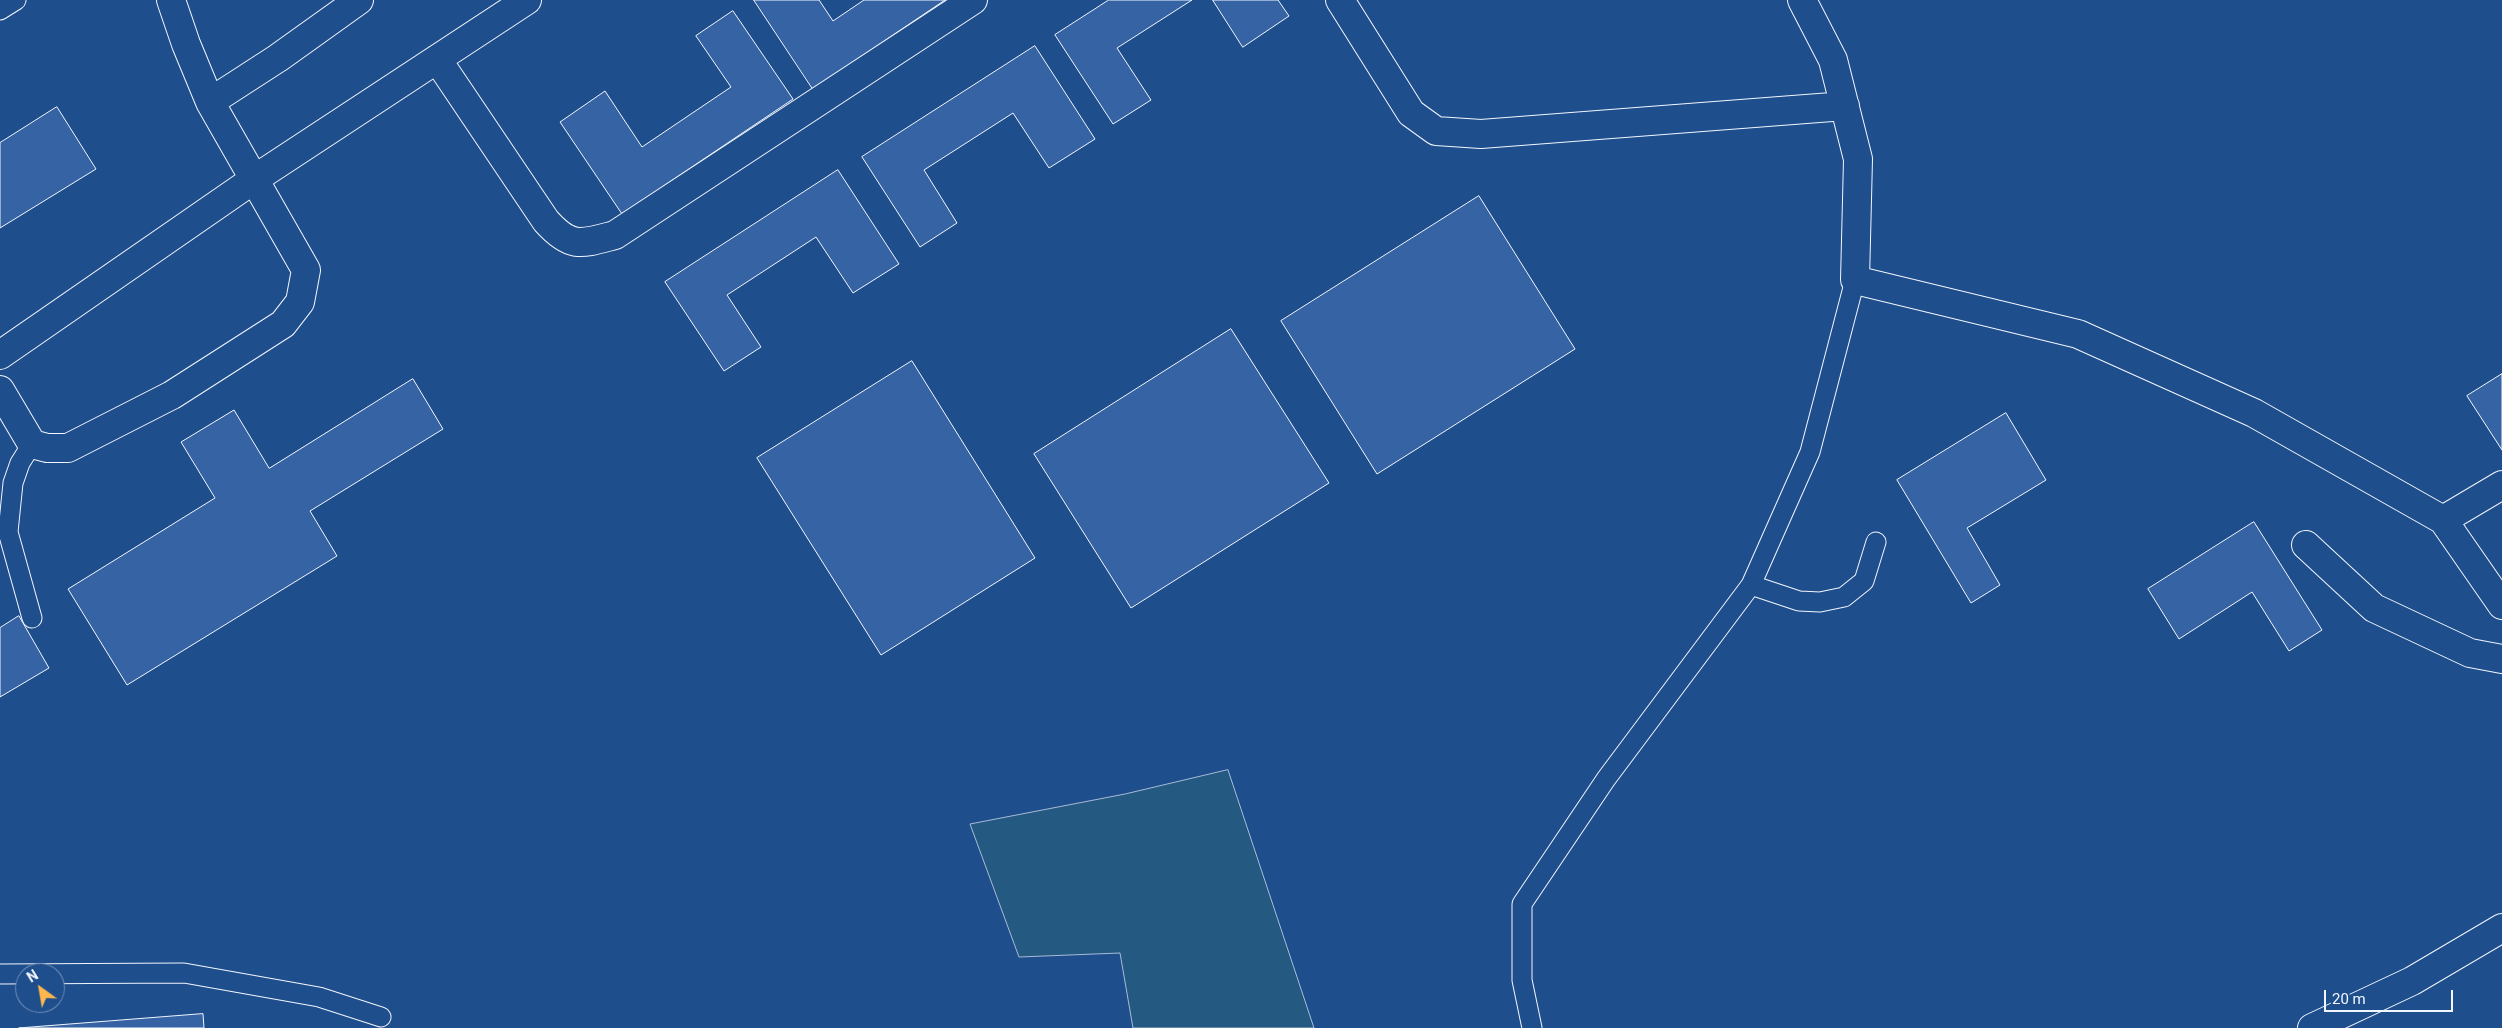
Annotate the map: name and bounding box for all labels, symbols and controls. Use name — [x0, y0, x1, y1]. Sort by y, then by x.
north arrow — [15, 963, 65, 1013]
text: N — [24, 967, 41, 986]
scale bar — [2327, 980, 2456, 1012]
text: 20 m — [2332, 990, 2366, 1008]

